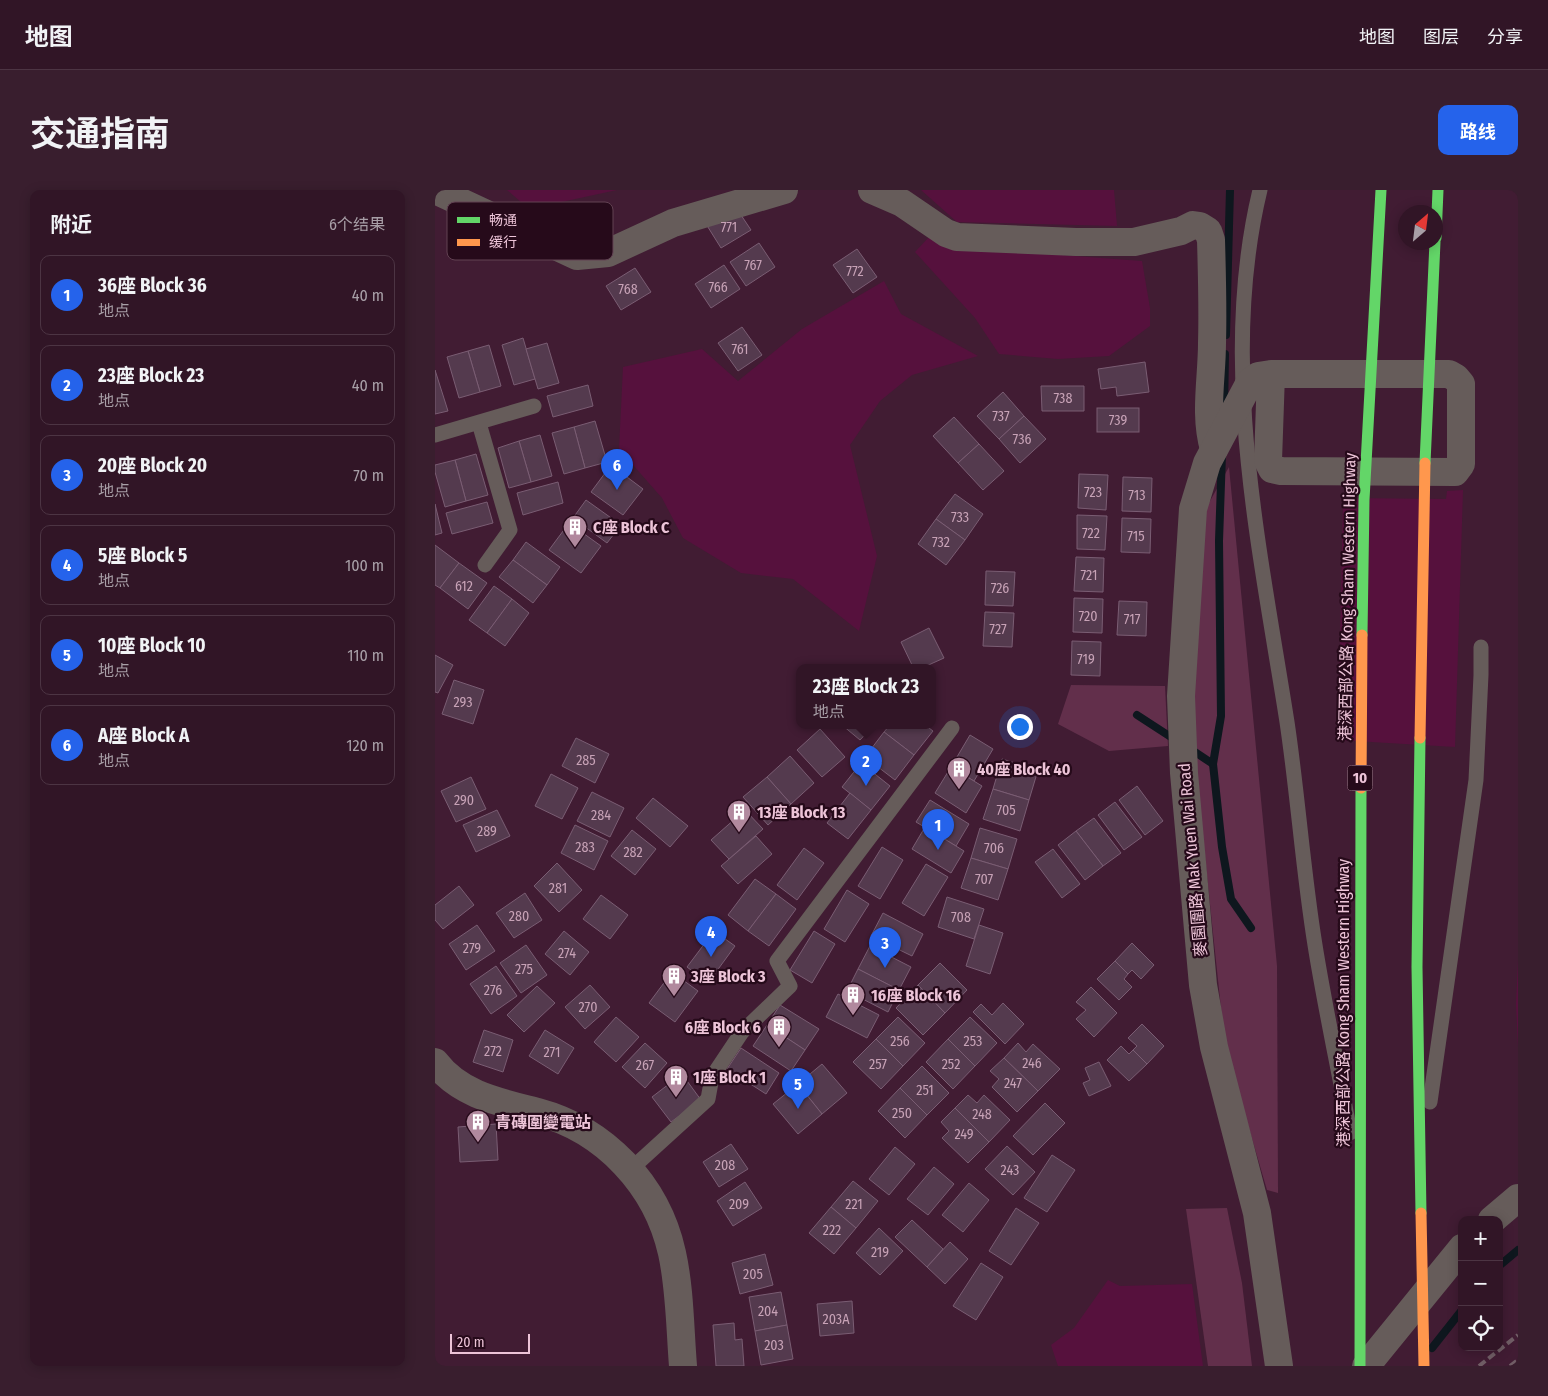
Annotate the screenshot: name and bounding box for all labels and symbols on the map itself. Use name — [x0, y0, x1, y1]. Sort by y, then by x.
legend — [447, 202, 613, 260]
north arrow — [1398, 205, 1443, 250]
text: 畅通 — [489, 212, 517, 229]
house number: 771 — [721, 219, 737, 236]
text: 缓行 — [489, 234, 517, 251]
house number: 767 — [744, 257, 762, 274]
house number: 772 — [846, 263, 864, 280]
house number: 766 — [708, 279, 728, 296]
house number: 768 — [618, 281, 638, 298]
house number: 761 — [731, 341, 749, 358]
house number: 738 — [1054, 390, 1072, 407]
house number: 737 — [992, 408, 1010, 425]
house number: 739 — [1109, 412, 1127, 429]
house number: 736 — [1013, 431, 1031, 448]
pin: 6 — [601, 449, 633, 490]
street label: 港深西部公路 Kong Sham Western Highway — [1335, 452, 1360, 741]
house number: 723 — [1084, 484, 1102, 501]
house number: 713 — [1128, 487, 1146, 504]
house number: 733 — [951, 509, 969, 526]
building icon: C座 Block C — [562, 514, 588, 548]
place label: C座 Block C — [593, 518, 670, 537]
house number: 722 — [1082, 525, 1100, 542]
house number: 715 — [1127, 528, 1145, 545]
house number: 732 — [932, 534, 950, 551]
house number: 721 — [1081, 567, 1097, 584]
house number: 612 — [455, 578, 473, 595]
house number: 726 — [991, 580, 1009, 597]
house number: 720 — [1079, 608, 1097, 625]
house number: 717 — [1124, 611, 1141, 628]
house number: 727 — [989, 621, 1007, 638]
house number: 719 — [1077, 651, 1095, 668]
house number: 293 — [454, 694, 472, 711]
your location — [1007, 714, 1033, 740]
pin: 2 — [850, 745, 882, 786]
house number: 285 — [576, 752, 596, 769]
building icon: 40座 Block 40 — [946, 756, 972, 790]
place label: 40座 Block 40 — [977, 760, 1071, 779]
street label: 麥園圍路 Mak Yuen Wai Road — [1175, 762, 1210, 957]
road number: 10 — [1347, 766, 1373, 790]
house number: 290 — [454, 792, 474, 809]
building icon: 13座 Block 13 — [726, 799, 752, 833]
house number: 705 — [996, 802, 1016, 819]
place label: 13座 Block 13 — [757, 803, 846, 822]
house number: 284 — [591, 807, 611, 824]
pin: 1 — [922, 809, 954, 850]
house number: 289 — [477, 823, 497, 840]
house number: 283 — [575, 839, 595, 856]
house number: 706 — [984, 840, 1004, 857]
house number: 282 — [623, 844, 643, 861]
street label: 港深西部公路 Kong Sham Western Highway — [1334, 858, 1353, 1147]
house number: 707 — [975, 871, 993, 888]
house number: 281 — [549, 880, 567, 897]
house number: 280 — [509, 908, 529, 925]
house number: 708 — [951, 909, 971, 926]
pin: 4 — [695, 916, 727, 957]
pin: 3 — [869, 927, 901, 968]
house number: 279 — [463, 940, 481, 957]
house number: 274 — [558, 945, 576, 962]
house number: 275 — [515, 961, 533, 978]
building icon: 3座 Block 3 — [661, 963, 687, 997]
place label: 3座 Block 3 — [690, 967, 766, 986]
house number: 276 — [484, 982, 502, 999]
building icon: 16座 Block 16 — [840, 982, 866, 1016]
place label: 16座 Block 16 — [871, 986, 961, 1005]
house number: 270 — [579, 999, 597, 1016]
building icon: 6座 Block 6 — [766, 1014, 792, 1048]
place label: 6座 Block 6 — [685, 1018, 761, 1037]
house number: 256 — [890, 1033, 910, 1050]
house number: 253 — [964, 1033, 982, 1050]
house number: 272 — [484, 1043, 502, 1060]
house number: 271 — [543, 1044, 561, 1061]
house number: 246 — [1022, 1055, 1042, 1072]
house number: 257 — [869, 1056, 887, 1073]
house number: 252 — [942, 1056, 960, 1073]
house number: 267 — [636, 1057, 655, 1074]
building icon: 1座 Block 1 — [663, 1064, 689, 1098]
place label: 1座 Block 1 — [693, 1068, 766, 1087]
pin: 5 — [782, 1068, 814, 1109]
house number: 247 — [1004, 1075, 1022, 1092]
house number: 251 — [916, 1082, 934, 1099]
house number: 250 — [892, 1105, 912, 1122]
house number: 248 — [972, 1106, 992, 1123]
building icon: 青磚圍變電站 — [465, 1109, 491, 1143]
place label: 青磚圍變電站 — [495, 1113, 591, 1132]
house number: 249 — [954, 1126, 974, 1143]
house number: 208 — [715, 1157, 735, 1174]
house number: 243 — [1001, 1162, 1019, 1179]
house number: 209 — [729, 1196, 749, 1213]
house number: 221 — [845, 1196, 863, 1213]
house number: 222 — [823, 1222, 841, 1239]
house number: 219 — [871, 1244, 889, 1261]
house number: 205 — [743, 1266, 763, 1283]
house number: 204 — [758, 1303, 778, 1320]
house number: 203A — [822, 1311, 850, 1328]
scale bar — [450, 1331, 530, 1354]
house number: 203 — [764, 1337, 784, 1354]

